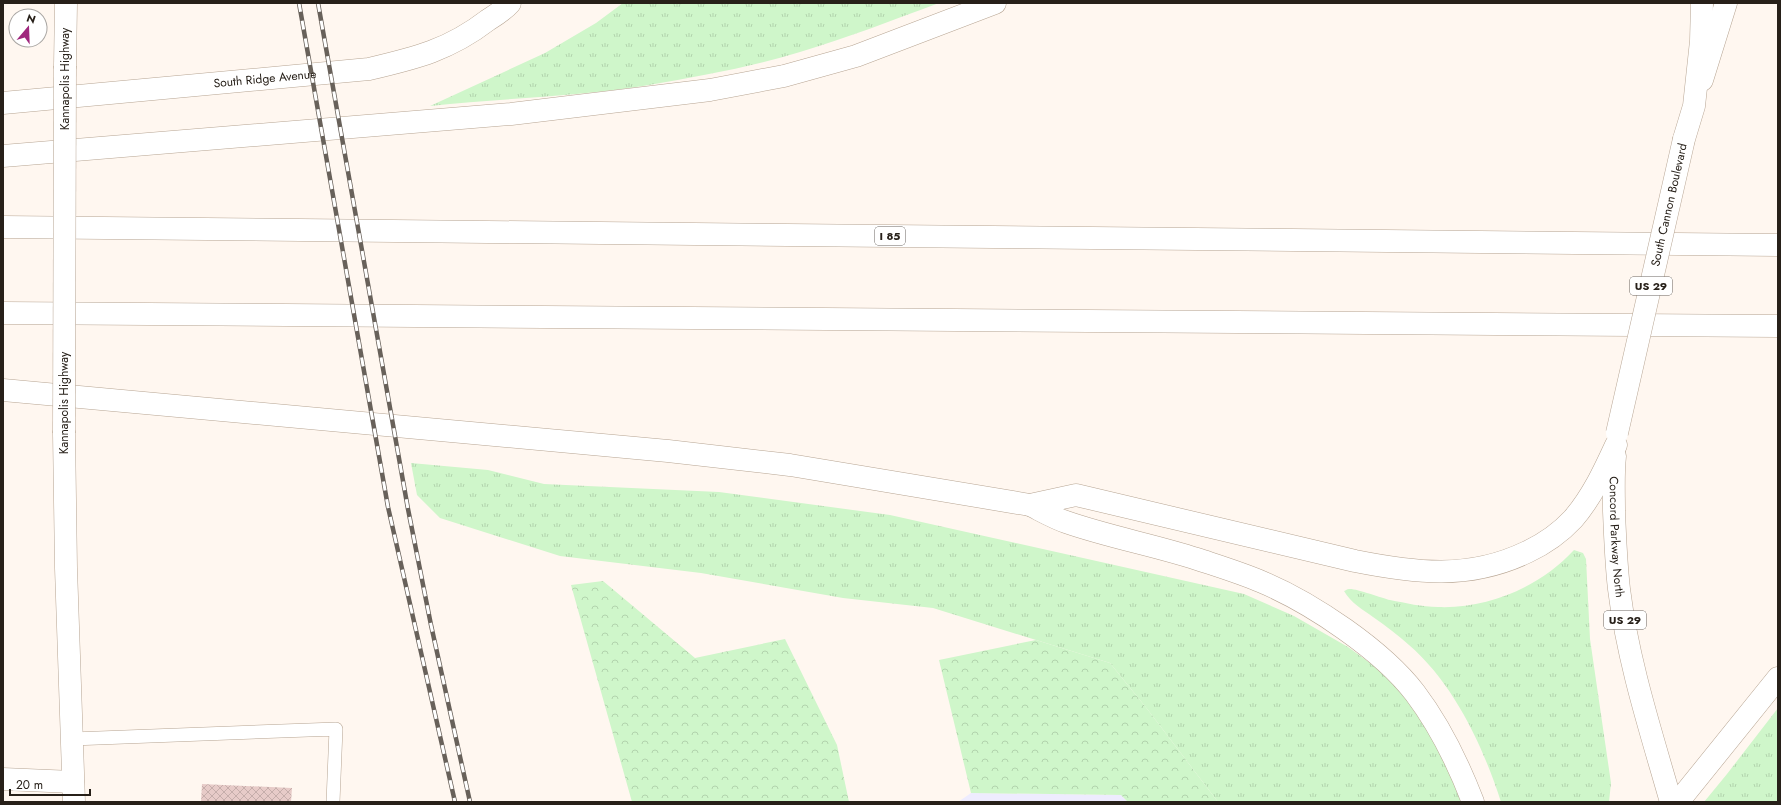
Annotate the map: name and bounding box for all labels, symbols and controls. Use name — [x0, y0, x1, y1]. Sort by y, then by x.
north arrow — [8, 8, 48, 48]
text: N — [25, 10, 38, 28]
street label: Kannapolis Highway — [56, 27, 74, 130]
street label: South Ridge Avenue — [213, 65, 317, 92]
street label: South Cannon Boulevard — [1646, 142, 1692, 268]
road number: I 85 — [875, 227, 905, 245]
road number: US 29 — [1630, 277, 1672, 295]
street label: Kannapolis Highway — [55, 351, 73, 454]
street label: Concord Parkway North — [1605, 476, 1629, 599]
road number: US 29 — [1604, 611, 1646, 629]
scale bar — [10, 771, 90, 797]
text: 20 m — [16, 776, 43, 794]

